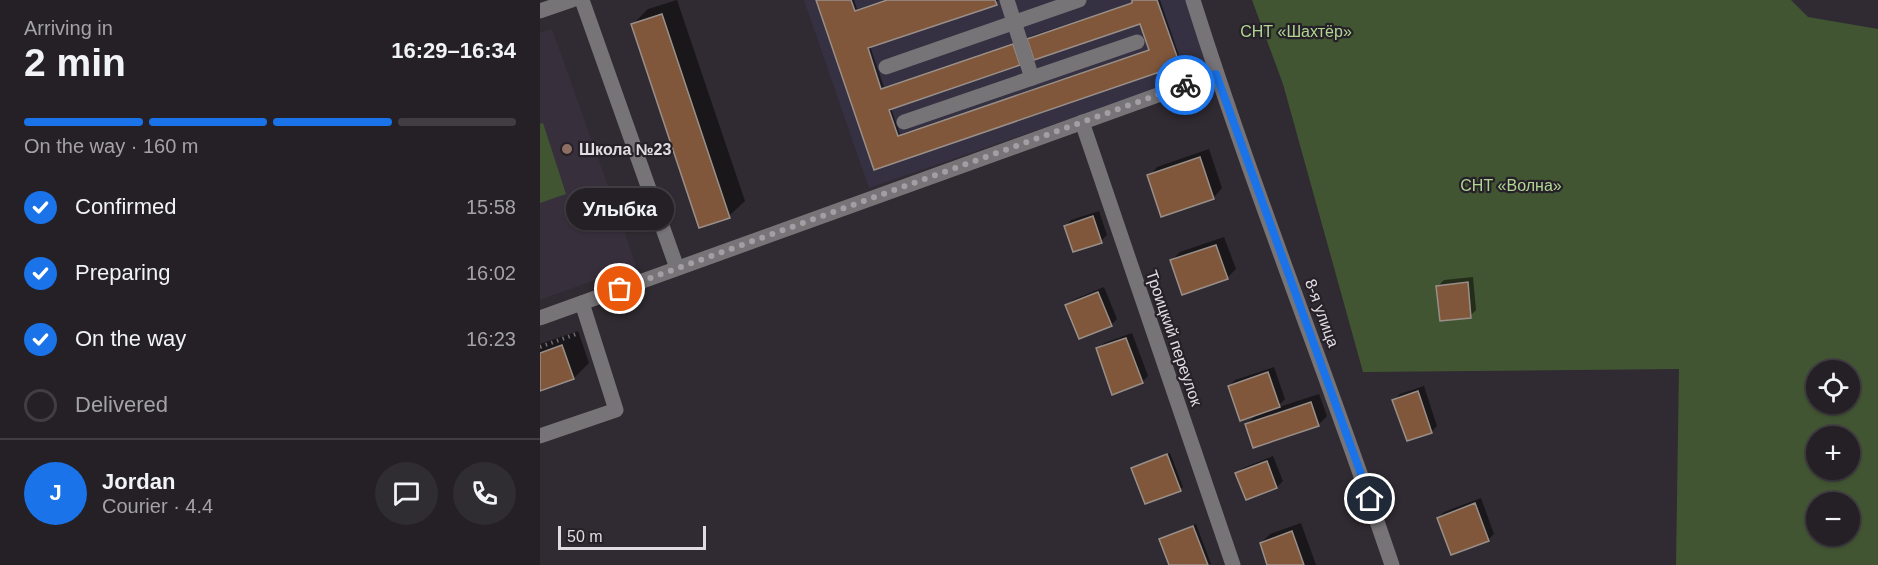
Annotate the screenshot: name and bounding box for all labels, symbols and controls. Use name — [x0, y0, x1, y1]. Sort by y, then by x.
text: Arriving in — [24, 17, 113, 39]
park label: СНТ «Шахтёр» — [1240, 23, 1352, 40]
text: 16:29–16:34 — [391, 38, 516, 63]
text: 2 min — [24, 41, 126, 84]
courier — [1155, 55, 1215, 115]
icon: bike — [1169, 69, 1202, 102]
text: On the way · 160 m — [24, 135, 199, 157]
place label: Школа №23 — [579, 141, 671, 158]
marker: Школа №23 — [560, 142, 574, 156]
park label: СНТ «Волна» — [1460, 177, 1562, 194]
callout: Улыбка — [566, 187, 674, 229]
icon: check — [24, 191, 57, 224]
text: Confirmed — [75, 194, 176, 219]
text: 15:58 — [466, 196, 516, 218]
text: Улыбка — [583, 198, 657, 220]
icon: check — [24, 257, 57, 290]
text: Preparing — [75, 260, 170, 285]
text: 16:02 — [466, 262, 516, 284]
pin — [594, 263, 645, 314]
street label: Троицкий переулок — [1143, 268, 1206, 409]
icon: bag — [603, 272, 636, 305]
street label: 8-я улица — [1302, 277, 1342, 350]
icon: check — [24, 323, 57, 356]
text: On the way — [75, 326, 186, 351]
text: 16:23 — [466, 328, 516, 350]
map controls — [1806, 360, 1860, 546]
button: locate — [1806, 360, 1860, 414]
text: Delivered — [75, 392, 168, 417]
button: + — [1806, 426, 1860, 480]
button: chat — [375, 462, 438, 525]
button: phone — [453, 462, 516, 525]
text: Jordan — [102, 469, 175, 494]
pin — [1344, 473, 1395, 524]
text: J — [49, 480, 62, 505]
icon: home — [1353, 482, 1386, 515]
button: − — [1806, 492, 1860, 546]
text: Courier · 4.4 — [102, 495, 213, 517]
scale bar — [558, 523, 706, 550]
text: 50 m — [567, 528, 603, 545]

